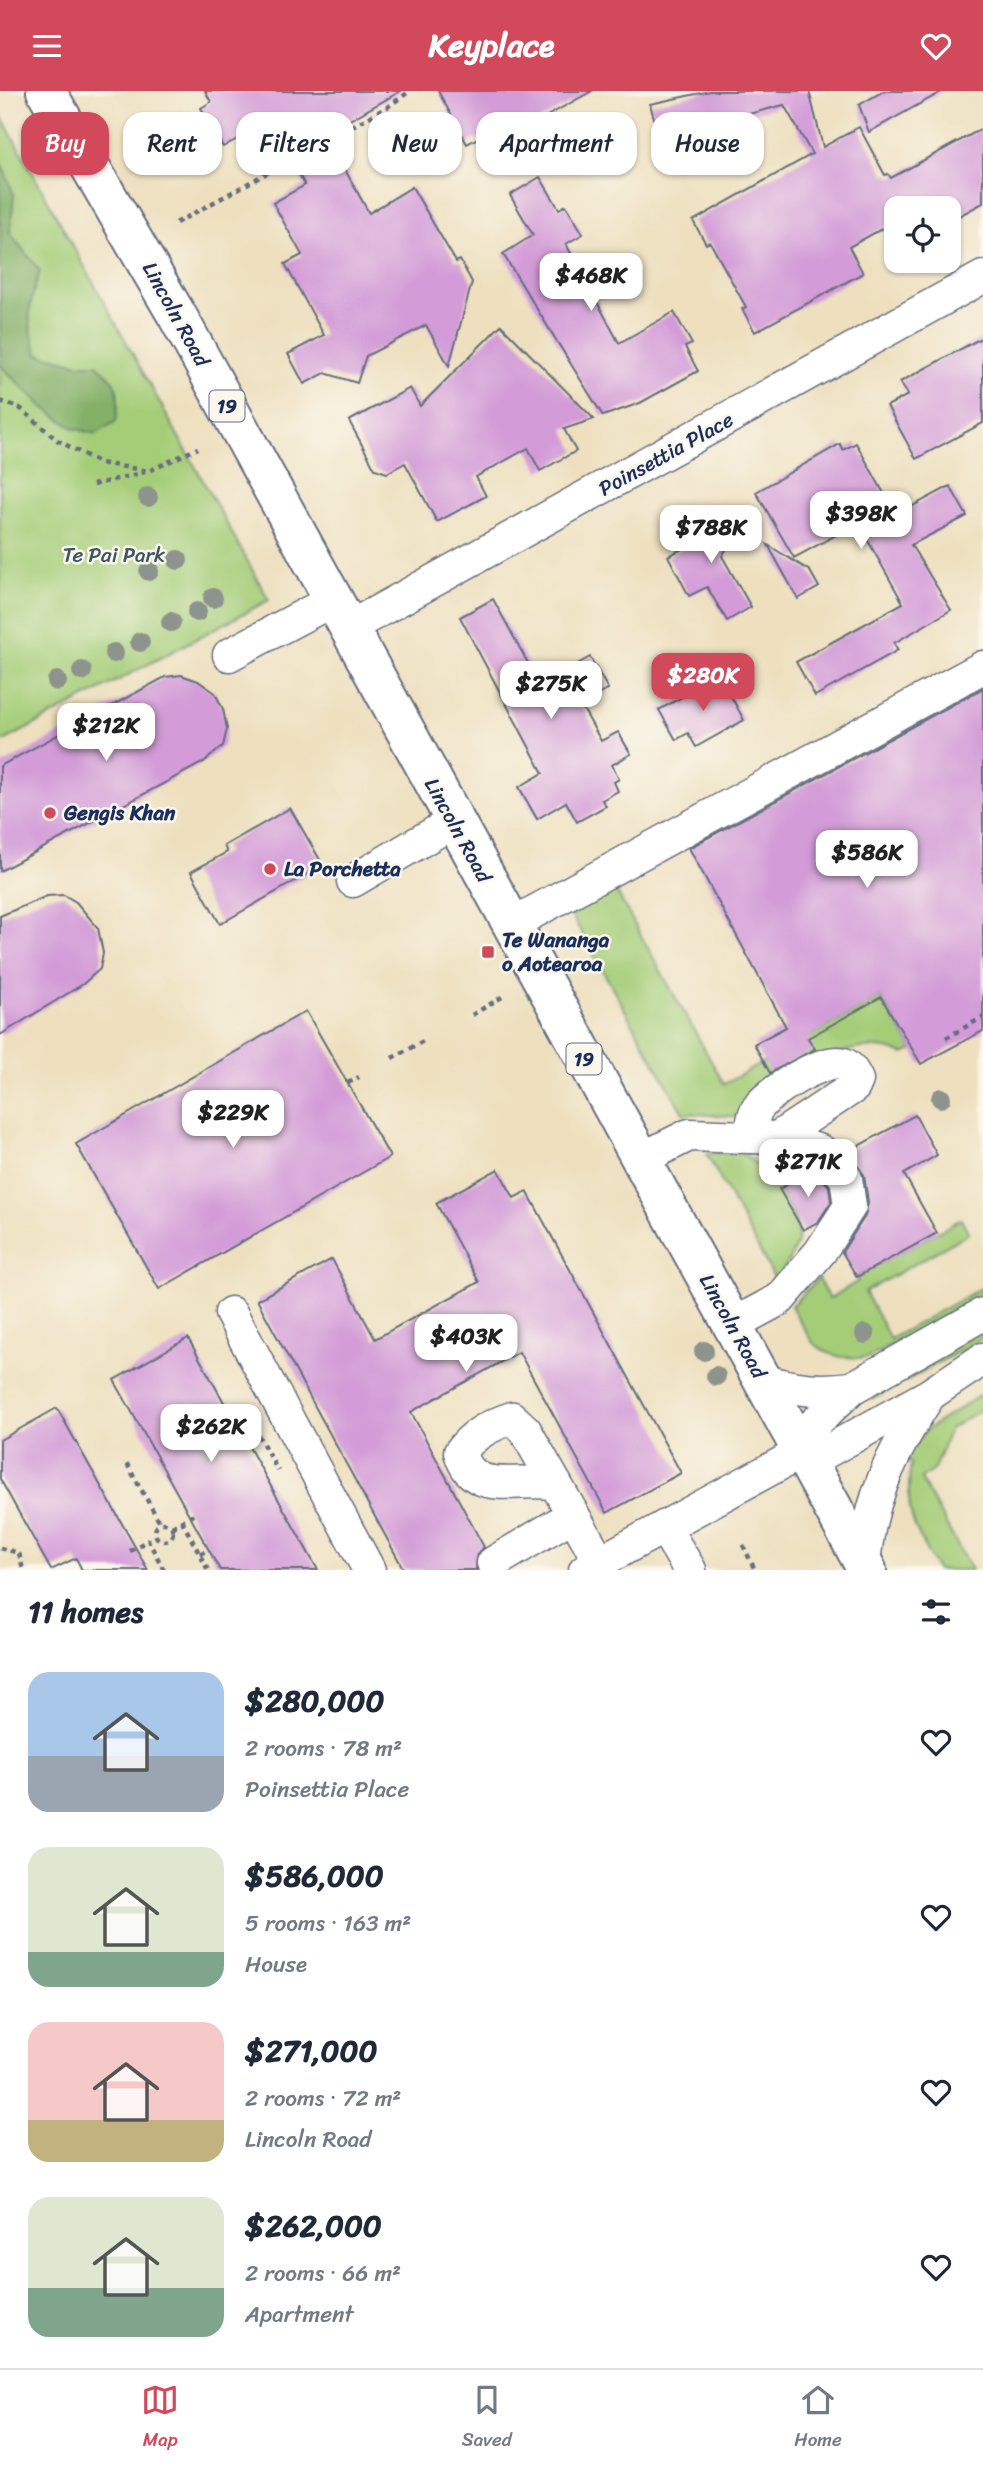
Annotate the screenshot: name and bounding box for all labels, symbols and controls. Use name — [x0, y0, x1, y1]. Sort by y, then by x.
text: Keyplace — [429, 17, 554, 74]
icon: menu — [28, 27, 66, 65]
icon: heart — [917, 27, 955, 65]
chip: Buy — [21, 112, 109, 175]
chip: Rent — [123, 112, 222, 175]
chip: Filters — [236, 112, 354, 175]
chip: New — [368, 112, 462, 175]
chip: Apartment — [476, 112, 637, 175]
chip: House — [651, 112, 764, 175]
map controls — [884, 196, 961, 273]
button: locate — [884, 196, 961, 273]
pin: $468K — [542, 253, 640, 313]
street label: Lincoln Road — [131, 254, 222, 375]
text: $468K — [556, 255, 626, 296]
road number: 19 — [210, 391, 244, 421]
street label: Poinsettia Place — [591, 401, 741, 507]
pin: $398K — [812, 491, 910, 551]
text: $398K — [826, 493, 896, 534]
pin: $788K — [662, 505, 760, 565]
text: $788K — [676, 507, 746, 548]
park label: Te Pai Park — [63, 536, 165, 574]
pin: $280K — [654, 653, 752, 713]
text: $280K — [667, 655, 739, 696]
pin: $275K — [502, 661, 600, 721]
text: $275K — [516, 663, 586, 704]
pin: $212K — [57, 703, 155, 763]
text: $212K — [73, 705, 139, 746]
street label: Lincoln Road — [413, 770, 504, 891]
place label: Gengis Khan — [63, 794, 176, 832]
marker: Gengis Khan — [42, 805, 58, 821]
pin: $586K — [818, 831, 916, 890]
text: $586K — [832, 832, 902, 873]
place label: La Porchetta — [284, 850, 401, 888]
marker: La Porchetta — [262, 861, 278, 877]
place label: Te Wananga o Aotearoa — [502, 921, 610, 983]
marker: Te Wananga o Aotearoa — [480, 944, 496, 960]
road number: 19 — [566, 1043, 602, 1075]
pin: $229K — [184, 1091, 282, 1150]
text: $229K — [198, 1092, 268, 1133]
pin: $271K — [759, 1139, 857, 1199]
text: $271K — [775, 1141, 841, 1182]
street label: Lincoln Road — [688, 1266, 779, 1387]
pin: $403K — [417, 1315, 515, 1374]
text: $403K — [430, 1316, 502, 1357]
pin: $262K — [162, 1405, 260, 1464]
text: $262K — [176, 1406, 246, 1447]
text: 11 homes — [28, 1585, 143, 1639]
icon: filters — [917, 1593, 955, 1631]
text: $280,000 — [245, 1674, 385, 1728]
icon: home — [84, 1700, 168, 1784]
icon: heart — [917, 1723, 955, 1761]
text: 2 rooms · 78 m² — [245, 1728, 402, 1769]
text: Poinsettia Place — [245, 1769, 409, 1810]
text: $586,000 — [245, 1849, 384, 1903]
icon: home — [84, 1875, 168, 1959]
icon: heart — [917, 1898, 955, 1936]
text: 5 rooms · 163 m² — [245, 1903, 411, 1944]
text: House — [245, 1944, 307, 1985]
text: $271,000 — [245, 2024, 377, 2078]
icon: home — [84, 2050, 168, 2134]
icon: heart — [917, 2073, 955, 2111]
text: 2 rooms · 72 m² — [245, 2078, 401, 2119]
text: Lincoln Road — [245, 2119, 371, 2160]
text: $262,000 — [245, 2199, 382, 2253]
icon: home — [84, 2225, 168, 2309]
icon: heart — [917, 2248, 955, 2286]
text: 2 rooms · 66 m² — [245, 2253, 401, 2294]
text: Apartment — [245, 2294, 354, 2335]
tab: Map — [141, 2381, 179, 2456]
tab: Saved — [462, 2381, 512, 2456]
tab: Home — [794, 2381, 842, 2456]

